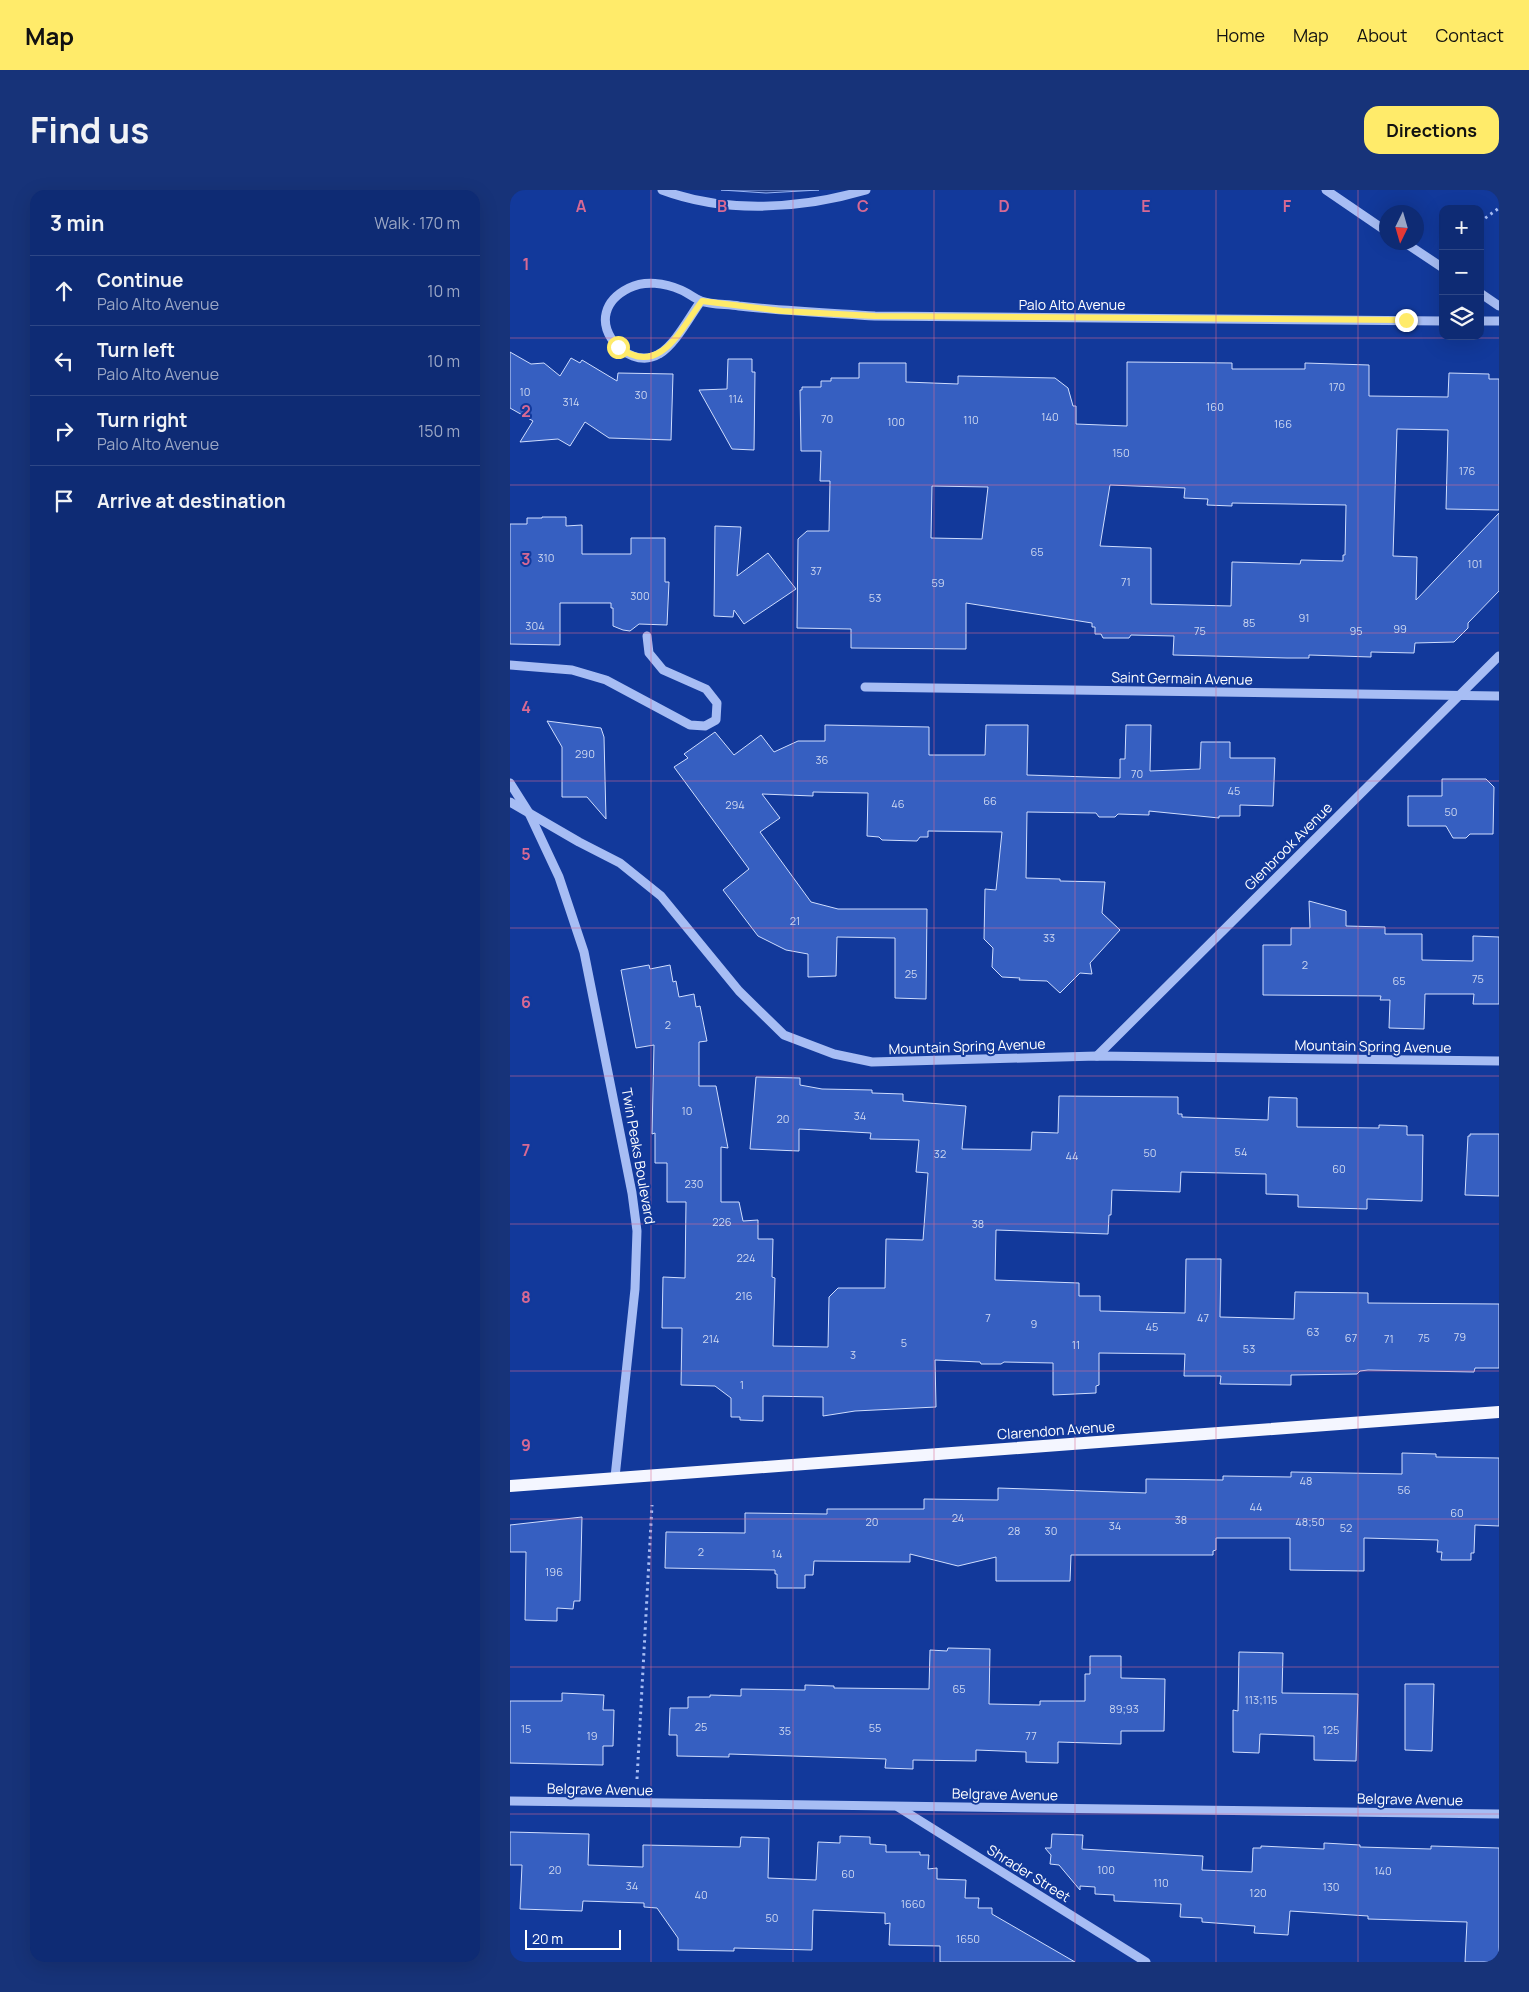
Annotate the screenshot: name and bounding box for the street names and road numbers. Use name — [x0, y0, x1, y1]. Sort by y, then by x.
street label: Palo Alto Avenue — [1019, 295, 1125, 314]
street label: Saint Germain Avenue — [1111, 667, 1253, 689]
street label: Glenbrook Avenue — [1240, 798, 1336, 894]
street label: Mountain Spring Avenue — [888, 1034, 1046, 1058]
street label: Mountain Spring Avenue — [1294, 1035, 1452, 1057]
street label: Twin Peaks Boulevard — [618, 1086, 660, 1226]
street label: Clarendon Avenue — [997, 1416, 1115, 1444]
street label: Belgrave Avenue — [547, 1779, 653, 1799]
street label: Belgrave Avenue — [952, 1784, 1058, 1804]
street label: Belgrave Avenue — [1357, 1789, 1463, 1809]
street label: Shrader Street — [984, 1840, 1075, 1906]

